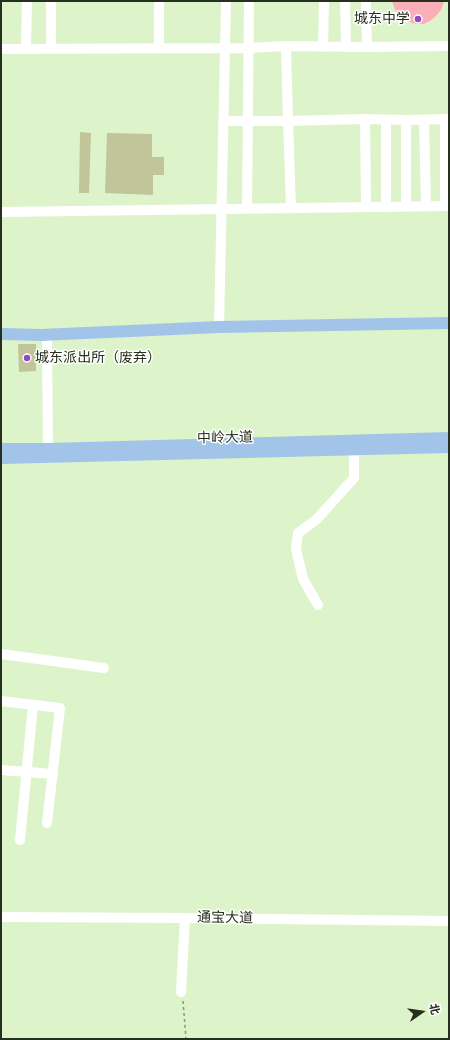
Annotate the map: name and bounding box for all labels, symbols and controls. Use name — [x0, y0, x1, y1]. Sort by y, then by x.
place label: 城东中学 — [354, 11, 410, 27]
marker: 城东中学 — [413, 14, 423, 24]
place label: 城东派出所（废弃） — [35, 350, 161, 366]
marker: 城东派出所（废弃） — [22, 353, 32, 363]
street label: 中岭大道 — [197, 429, 253, 447]
street label: 通宝大道 — [197, 909, 253, 927]
north arrow — [402, 992, 442, 1032]
text: 北 — [427, 1002, 442, 1016]

